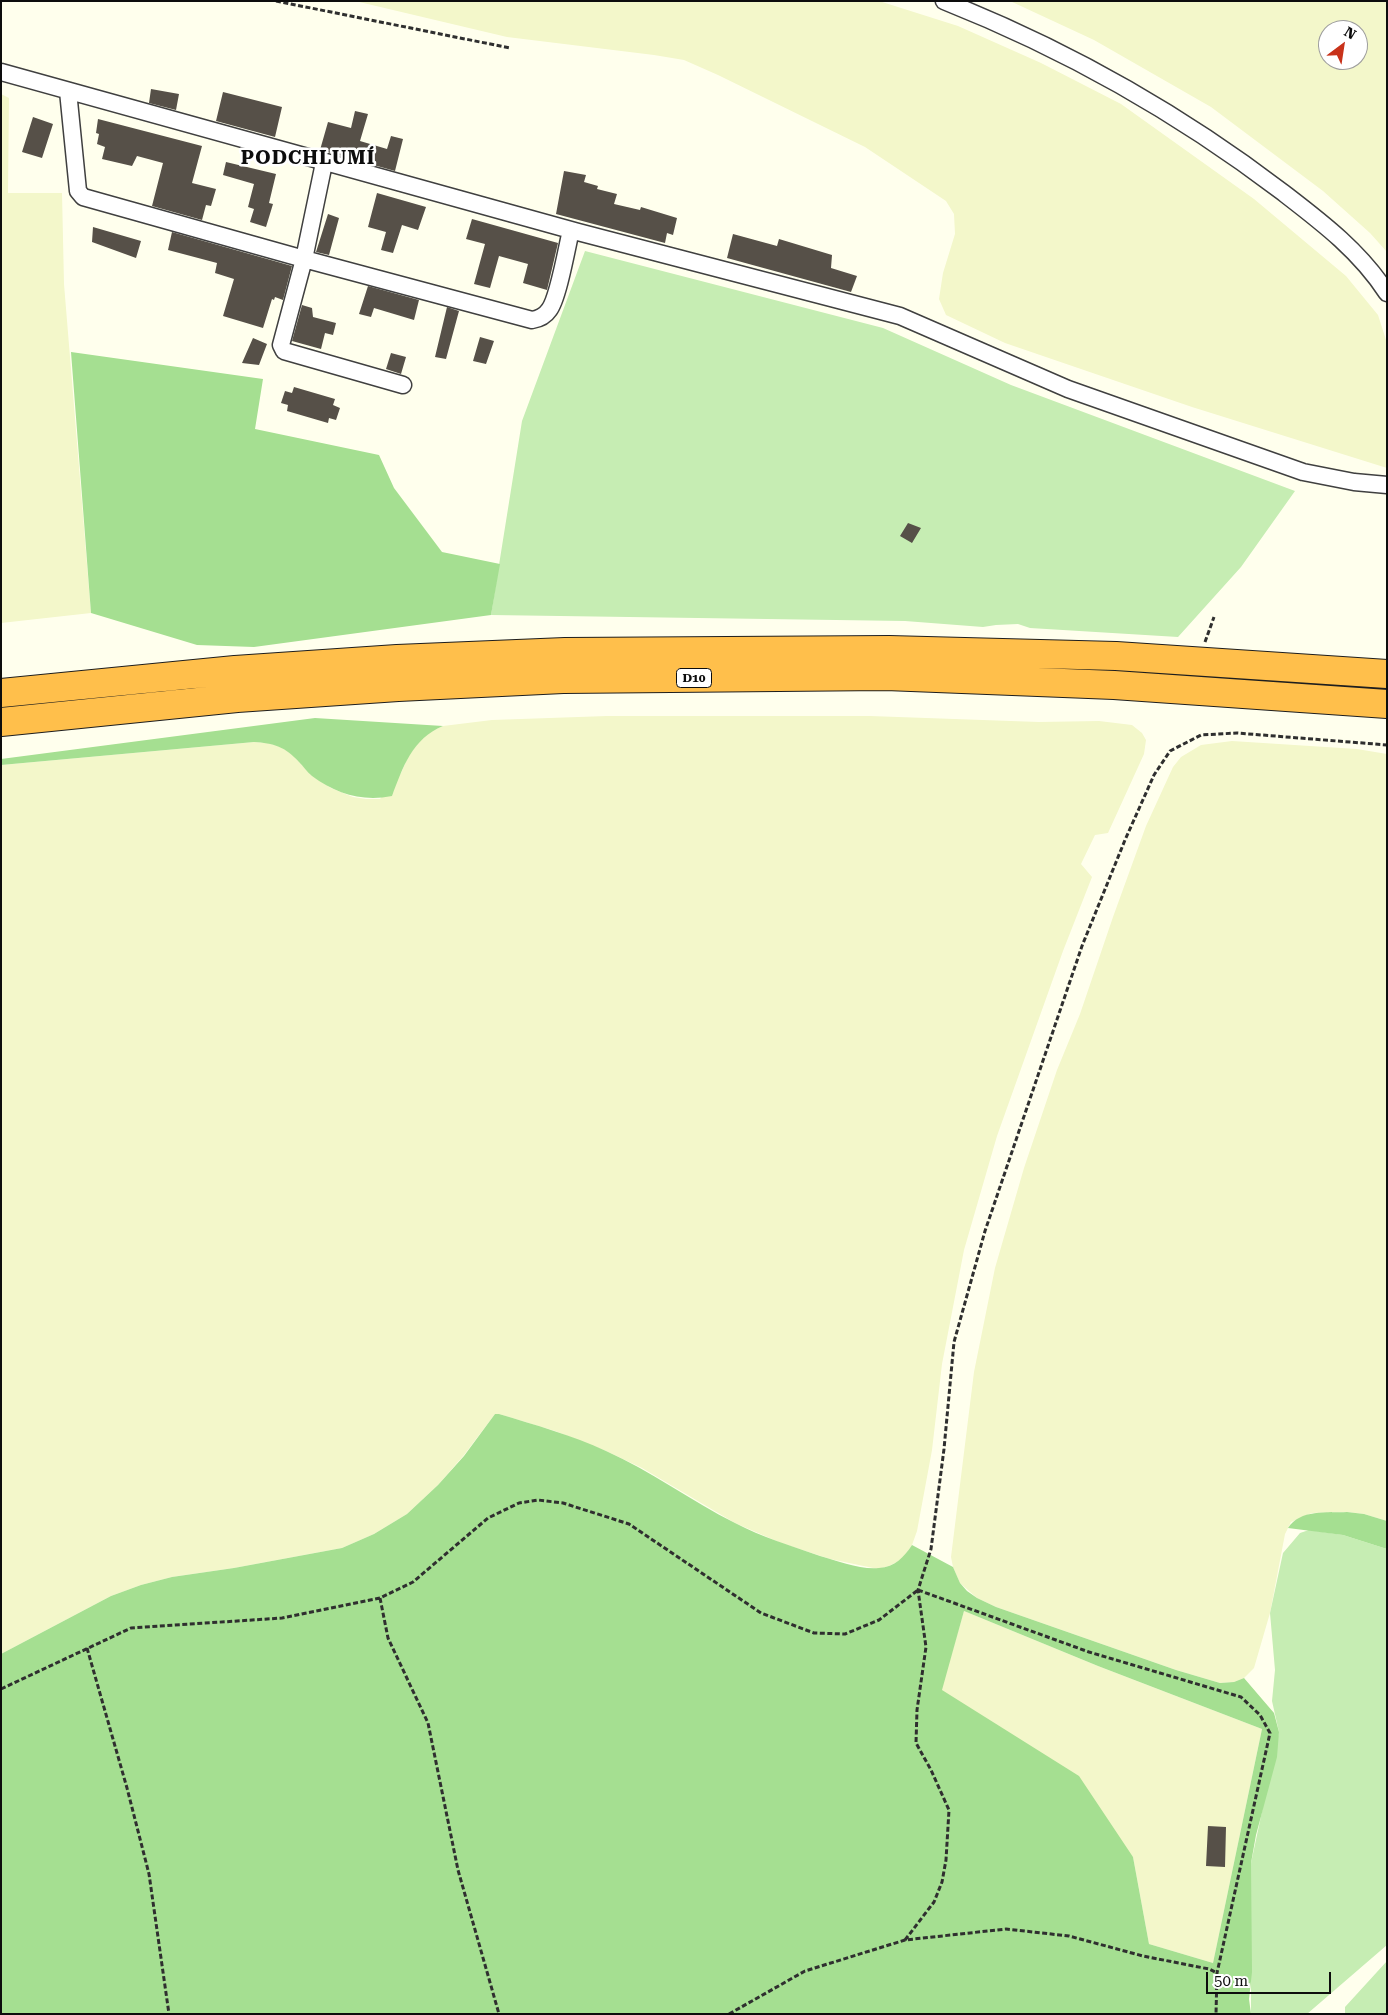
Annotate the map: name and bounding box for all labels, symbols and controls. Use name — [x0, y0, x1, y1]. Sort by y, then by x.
north arrow — [1318, 20, 1368, 70]
text: N — [1341, 23, 1359, 43]
district label: PODCHLUMÍ — [240, 147, 376, 169]
road number: D10 — [676, 668, 712, 688]
scale bar — [1208, 1962, 1333, 1994]
text: 50 m — [1214, 1972, 1248, 1990]

